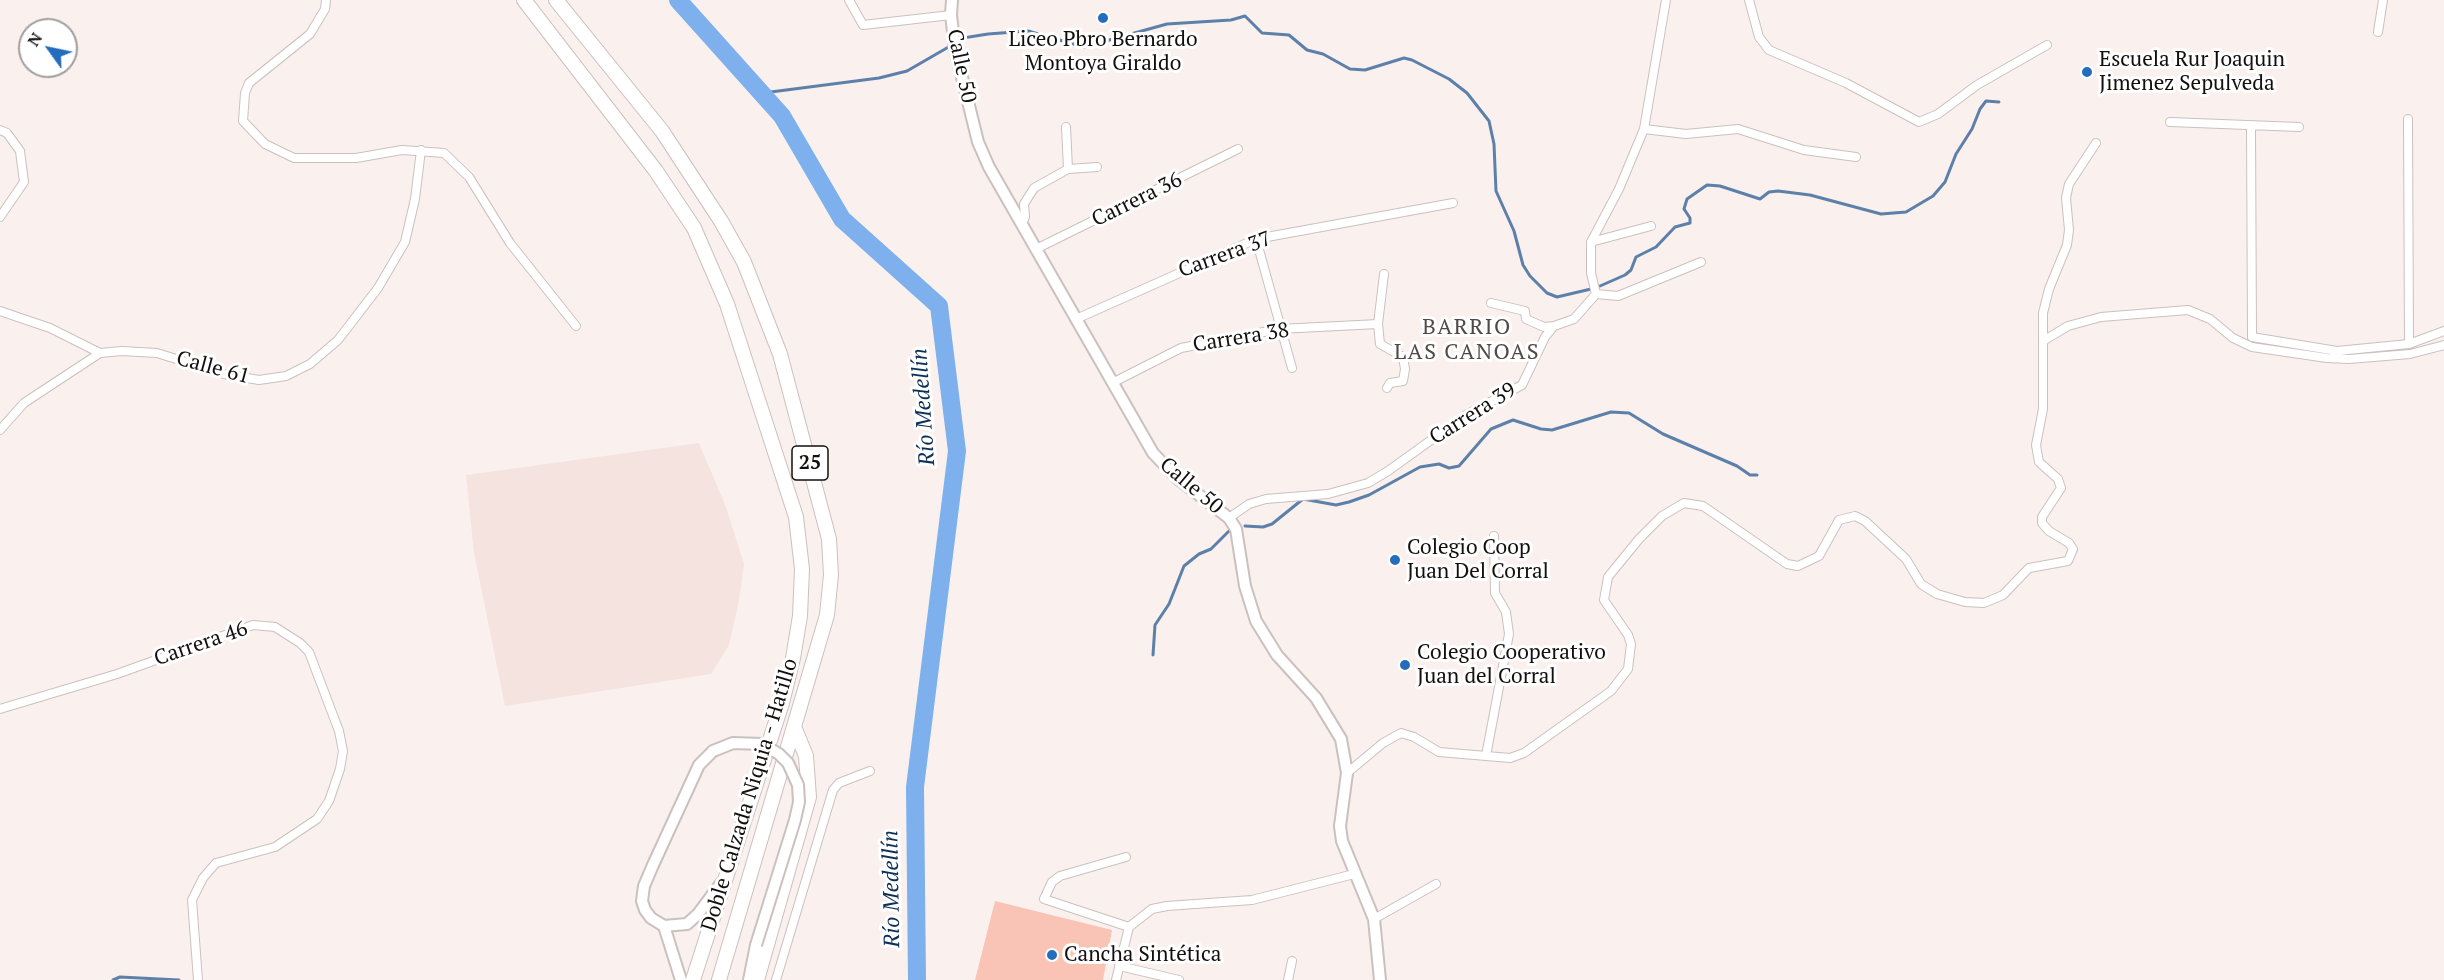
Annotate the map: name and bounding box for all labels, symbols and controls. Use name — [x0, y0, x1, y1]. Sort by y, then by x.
marker: Liceo Pbro Bernardo Montoya Giraldo — [1096, 11, 1110, 25]
north arrow — [18, 18, 78, 78]
street label: Calle 50 — [941, 27, 981, 105]
place label: Liceo Pbro Bernardo Montoya Giraldo — [1008, 27, 1198, 77]
text: N — [22, 28, 47, 50]
place label: Escuela Rur Joaquin Jimenez Sepulveda — [2099, 47, 2285, 97]
marker: Escuela Rur Joaquin Jimenez Sepulveda — [2080, 65, 2094, 79]
street label: Carrera 36 — [1088, 167, 1186, 233]
street label: Carrera 37 — [1175, 227, 1275, 283]
district label: BARRIO LAS CANOAS — [1394, 315, 1540, 366]
street label: Carrera 38 — [1191, 318, 1291, 358]
street label: Calle 61 — [174, 346, 252, 390]
water label: Río Medellín — [907, 347, 941, 467]
street label: Carrera 39 — [1425, 378, 1521, 450]
road number: 25 — [792, 446, 828, 480]
street label: Calle 50 — [1154, 452, 1228, 520]
place label: Colegio Coop Juan Del Corral — [1407, 535, 1549, 585]
marker: Colegio Coop Juan Del Corral — [1388, 553, 1402, 567]
street label: Carrera 46 — [151, 616, 251, 672]
place label: Colegio Cooperativo Juan del Corral — [1417, 640, 1606, 690]
street label: Doble Calzada Niquia - Hatillo — [696, 655, 804, 935]
marker: Colegio Cooperativo Juan del Corral — [1398, 658, 1412, 672]
water label: Río Medellín — [878, 830, 906, 948]
place label: Cancha Sintética — [1064, 942, 1221, 968]
marker: Cancha Sintética — [1045, 948, 1059, 962]

